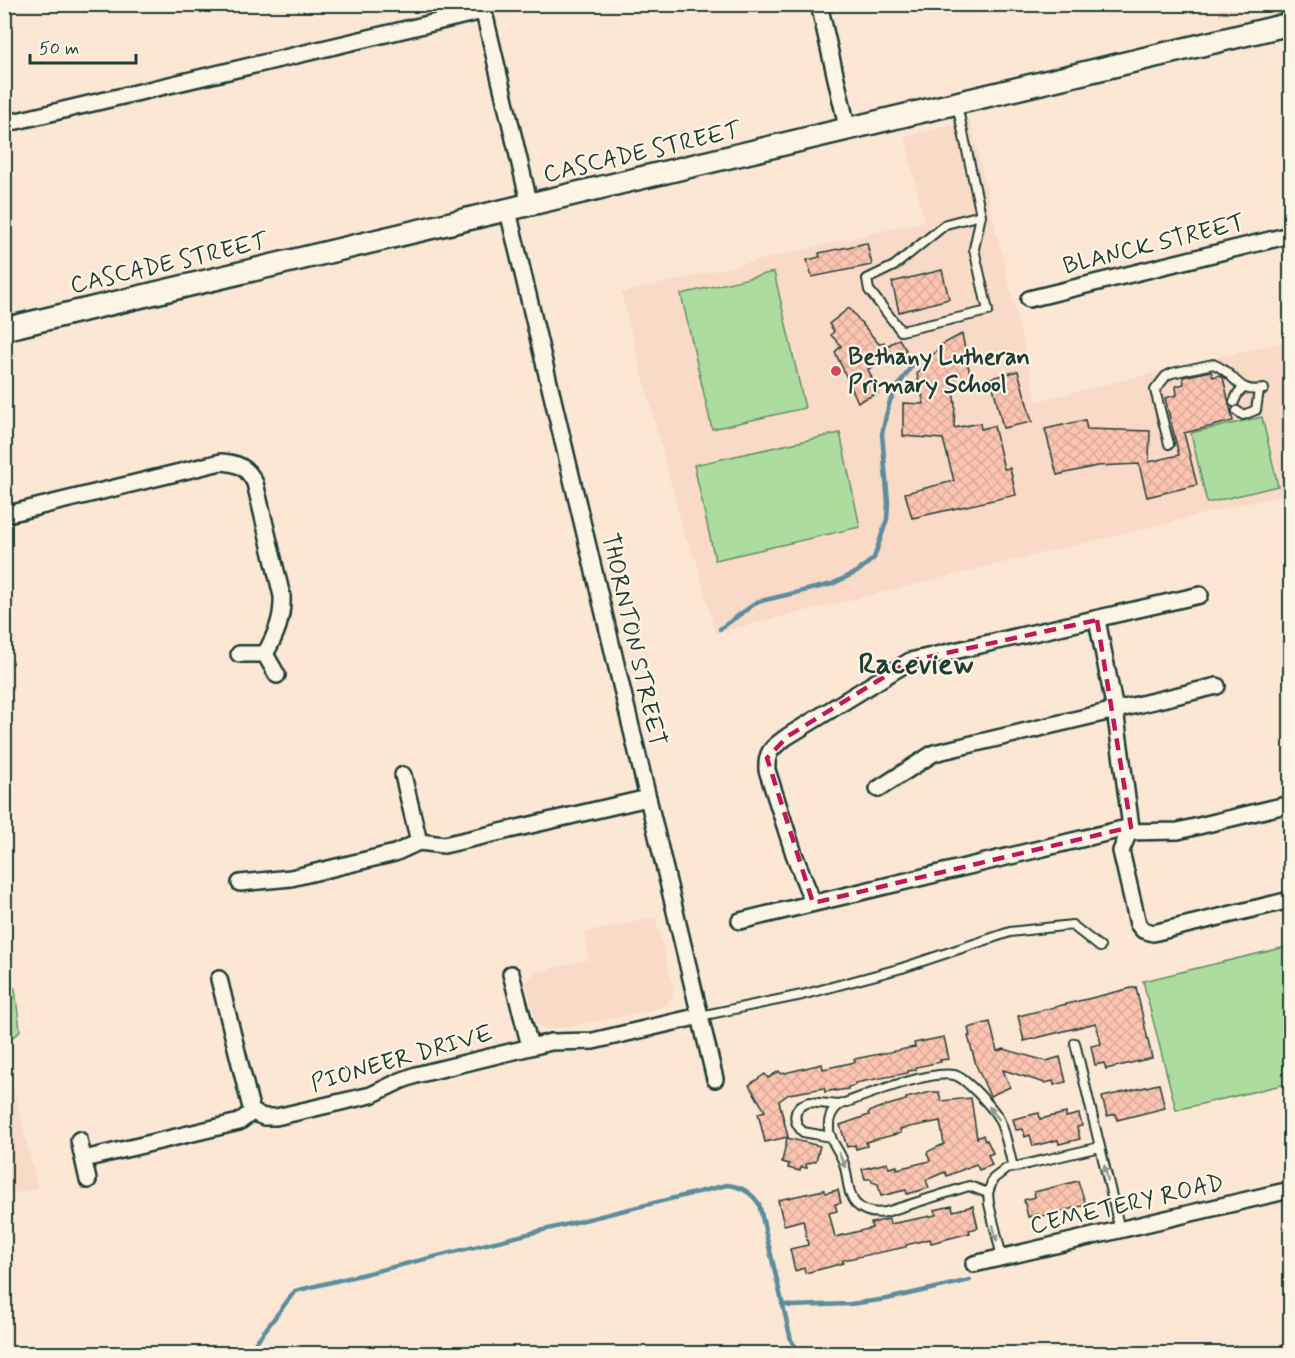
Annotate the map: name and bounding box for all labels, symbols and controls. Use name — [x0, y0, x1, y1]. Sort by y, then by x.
scale bar — [30, 27, 136, 65]
text: 50 m — [39, 37, 79, 61]
street label: CASCADE STREET — [540, 115, 744, 191]
street label: BLANCK STREET — [1060, 207, 1248, 283]
street label: CASCADE STREET — [67, 226, 271, 302]
place label: Bethany Lutheran Primary School — [848, 342, 1030, 401]
marker: Bethany Lutheran Primary School — [829, 364, 843, 378]
street label: THORNTON STREET — [593, 530, 673, 750]
district label: Raceview — [858, 645, 974, 684]
street label: PIONEER DRIVE — [307, 1018, 497, 1100]
one-way arrow — [987, 1105, 1000, 1121]
one-way arrow — [837, 1152, 847, 1170]
one-way arrow — [1101, 1164, 1111, 1182]
street label: CEMETERY ROAD — [1027, 1168, 1227, 1242]
one-way arrow — [991, 1224, 1001, 1242]

